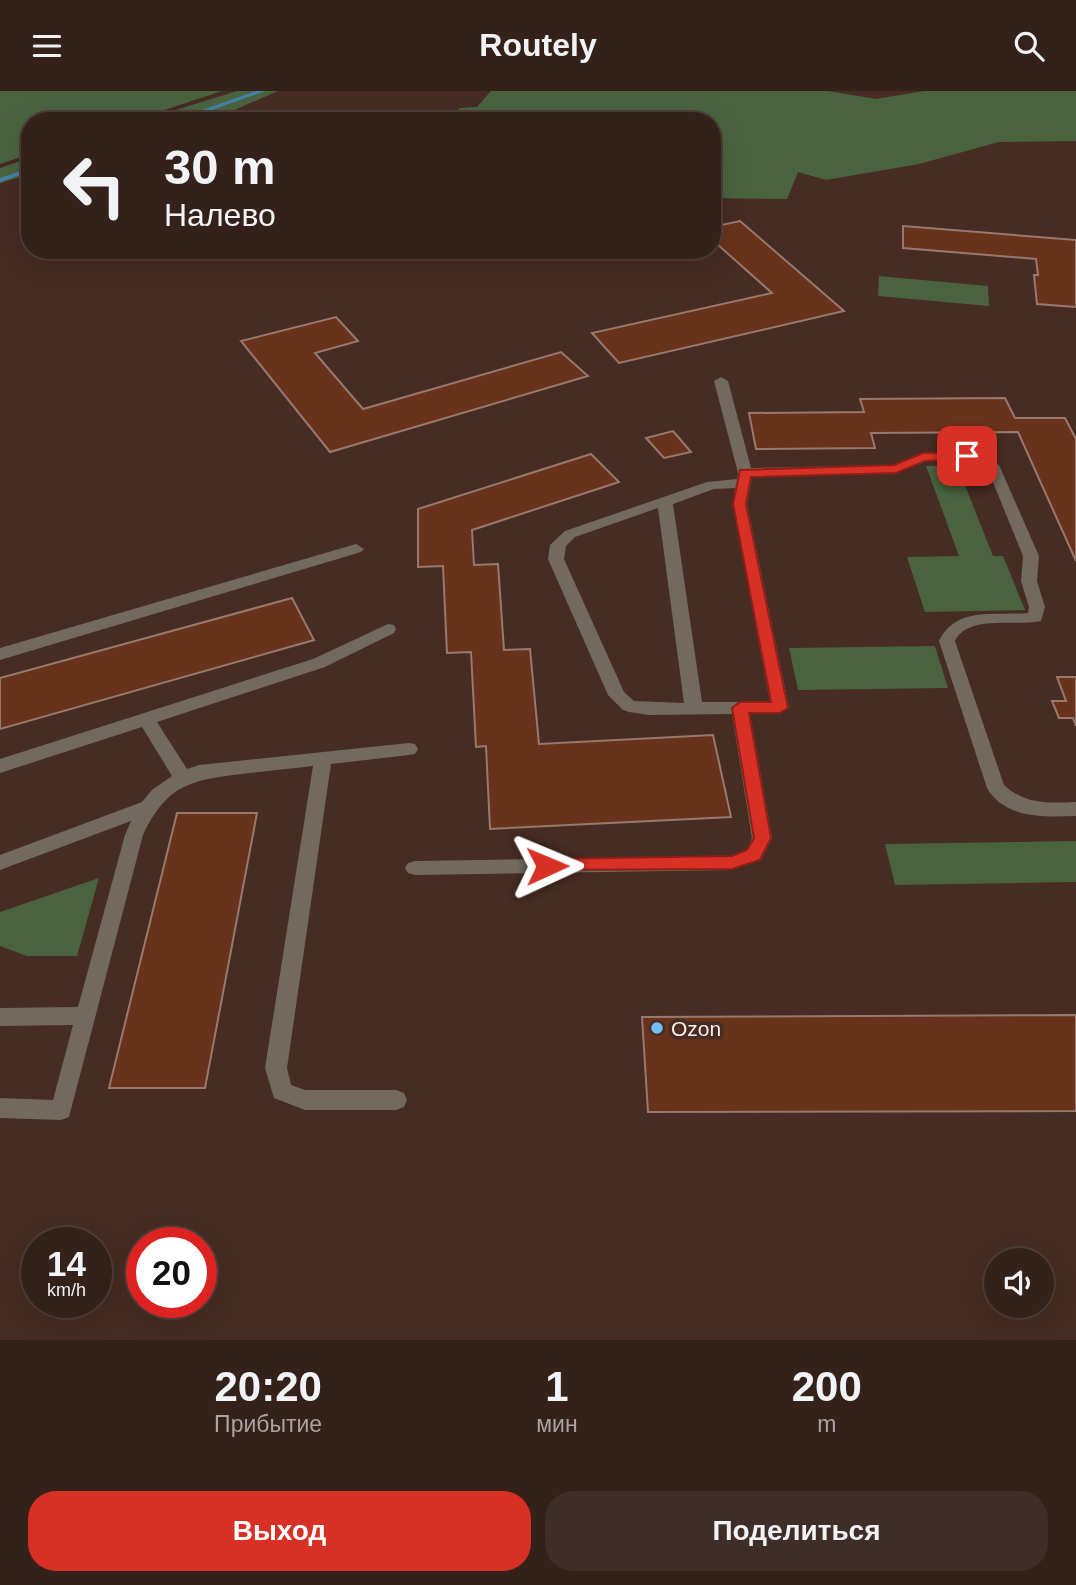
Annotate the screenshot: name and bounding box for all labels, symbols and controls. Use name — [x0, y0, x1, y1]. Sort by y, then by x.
icon: menu — [28, 27, 66, 65]
text: Routely — [479, 27, 597, 63]
icon: search — [1010, 27, 1048, 65]
icon: left — [49, 140, 140, 231]
text: 30 m — [164, 140, 276, 194]
text: Налево — [164, 197, 276, 233]
pin — [937, 426, 997, 486]
icon: arrive — [948, 437, 986, 475]
position arrow — [510, 829, 584, 903]
place label: Ozon — [671, 1017, 721, 1040]
marker: Ozon — [649, 1020, 665, 1036]
speed limit sign: 20 — [126, 1227, 217, 1318]
text: 14 — [47, 1244, 86, 1283]
map controls — [984, 1248, 1054, 1318]
button: sound — [984, 1248, 1054, 1318]
text: km/h — [47, 1280, 86, 1300]
text: 20:20 — [214, 1363, 322, 1410]
text: 1 — [545, 1363, 569, 1410]
text: 200 — [792, 1363, 862, 1410]
text: Прибытие — [214, 1411, 322, 1437]
text: мин — [536, 1411, 578, 1437]
text: m — [817, 1411, 836, 1437]
button: Выход — [28, 1491, 531, 1571]
button: Поделиться — [545, 1491, 1048, 1571]

